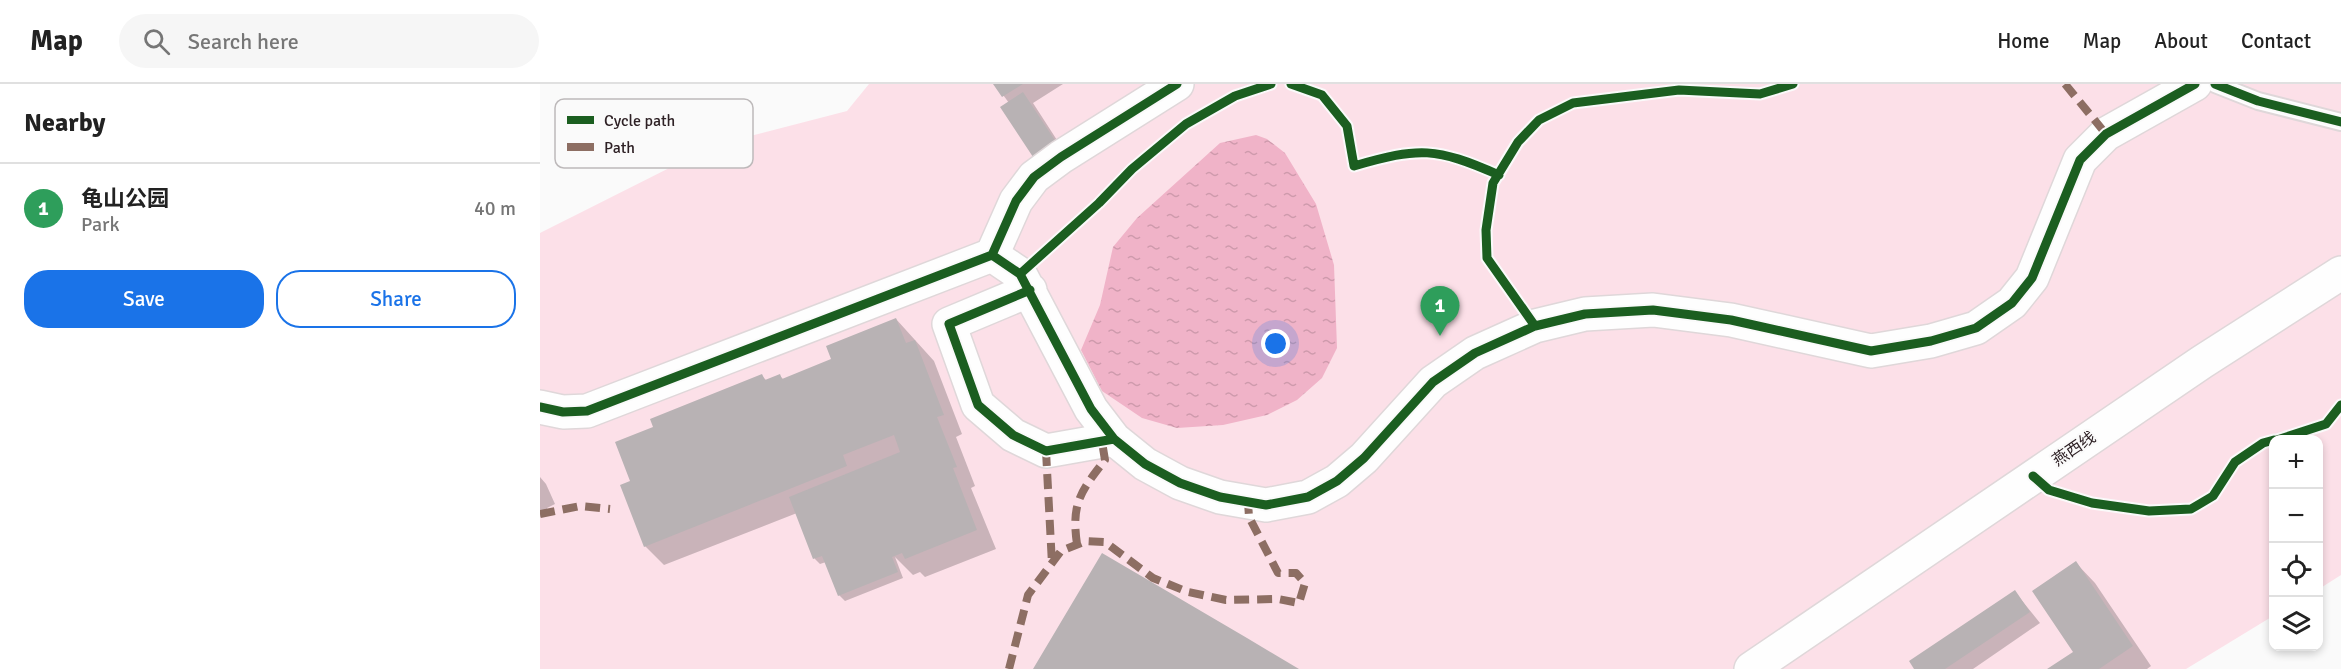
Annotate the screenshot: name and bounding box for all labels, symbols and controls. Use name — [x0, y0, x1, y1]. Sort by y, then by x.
search box — [119, 14, 539, 68]
text: Map — [30, 24, 83, 58]
icon: search — [140, 25, 173, 58]
text: Search here — [188, 28, 299, 55]
text: Home — [1997, 28, 2050, 54]
text: Map — [2083, 28, 2121, 54]
text: About — [2154, 28, 2208, 54]
text: Contact — [2241, 28, 2311, 54]
legend — [555, 99, 753, 168]
text: Nearby — [24, 107, 105, 139]
text: Cycle path — [604, 111, 675, 131]
text: Path — [604, 138, 635, 158]
text: 龟山公园 — [81, 185, 169, 212]
text: 1 — [38, 196, 49, 221]
text: 40 m — [474, 196, 516, 221]
text: Park — [81, 212, 119, 237]
button: Save — [24, 270, 264, 328]
button: Share — [276, 270, 516, 328]
pin: 1 — [1420, 286, 1460, 336]
your location — [1261, 329, 1290, 358]
street label: 燕西线 — [2049, 427, 2099, 471]
map controls — [2269, 435, 2323, 651]
button: + — [2269, 435, 2323, 489]
button: − — [2269, 489, 2323, 543]
button: locate — [2269, 543, 2323, 597]
button: layers — [2269, 597, 2323, 651]

